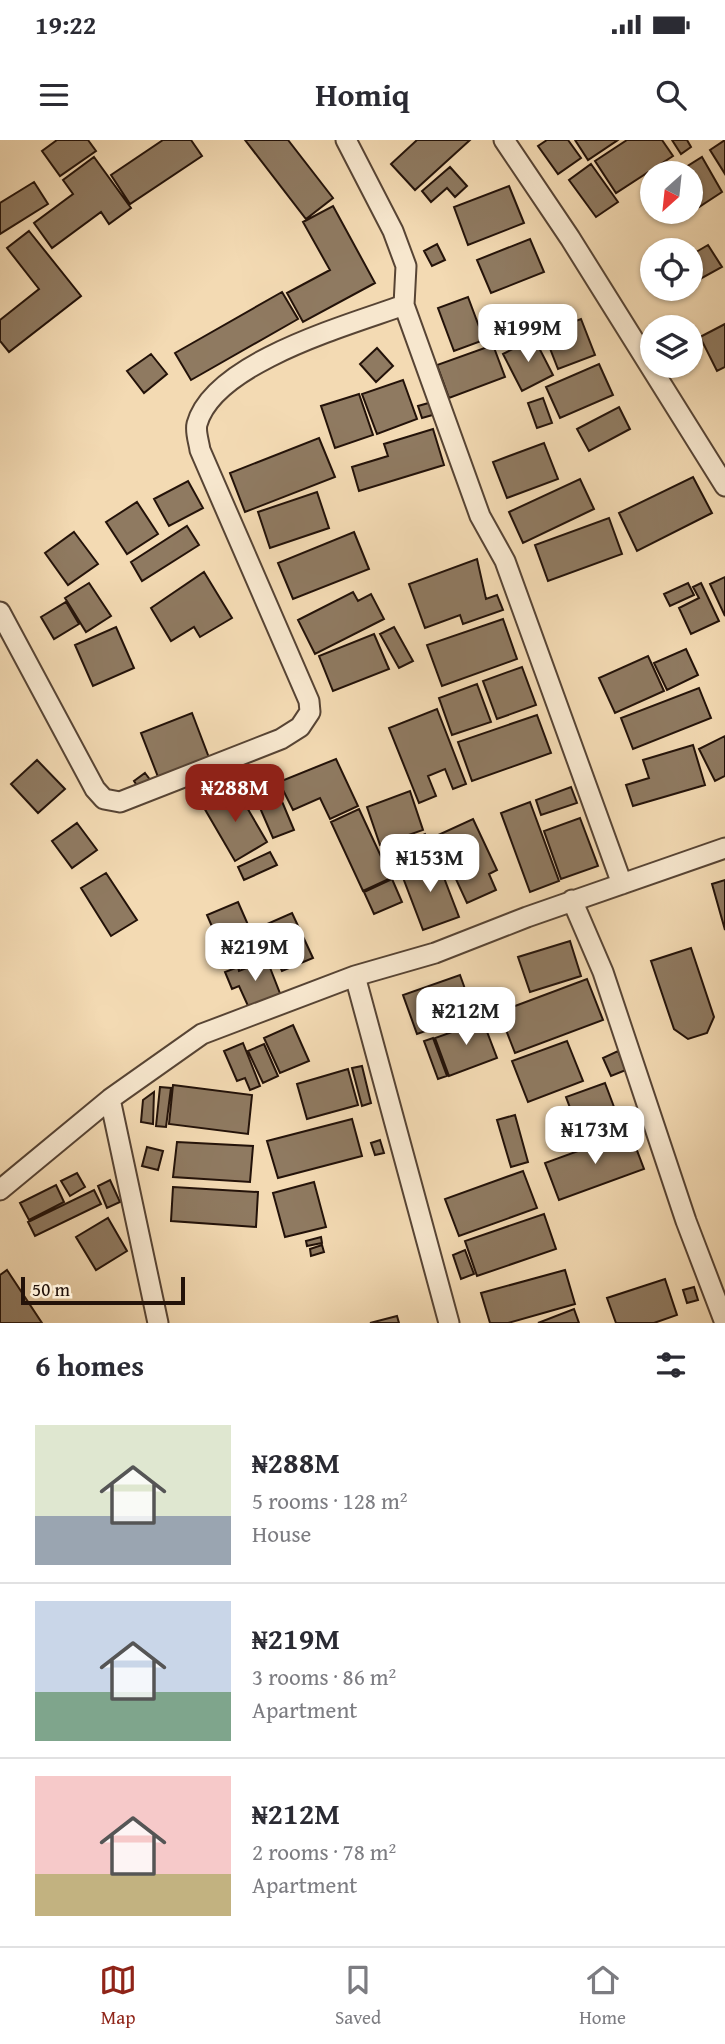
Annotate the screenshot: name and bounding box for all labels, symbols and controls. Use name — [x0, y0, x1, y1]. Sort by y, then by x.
text: 19:22 — [35, 5, 96, 44]
text: Homiq — [315, 71, 410, 118]
icon: menu — [35, 76, 73, 114]
icon: search — [652, 76, 690, 114]
north arrow — [640, 161, 704, 224]
map controls — [640, 161, 703, 378]
button: locate — [640, 238, 703, 301]
pin: ₦199M — [479, 304, 577, 364]
text: ₦199M — [494, 310, 562, 343]
button: layers — [640, 315, 703, 378]
pin: ₦288M — [186, 764, 284, 824]
text: ₦288M — [201, 770, 269, 803]
pin: ₦153M — [381, 834, 479, 894]
text: ₦153M — [396, 840, 464, 873]
pin: ₦219M — [206, 924, 304, 983]
text: ₦219M — [221, 929, 289, 962]
pin: ₦212M — [417, 988, 515, 1047]
text: ₦212M — [432, 993, 500, 1026]
pin: ₦173M — [546, 1107, 644, 1166]
text: ₦173M — [561, 1112, 629, 1145]
scale bar — [21, 1274, 186, 1306]
text: 50 m — [32, 1275, 70, 1303]
text: 6 homes — [35, 1343, 144, 1387]
icon: filters — [652, 1346, 690, 1384]
text: ₦288M — [252, 1440, 340, 1484]
icon: home — [91, 1453, 175, 1537]
text: 5 rooms · 128 m² — [252, 1484, 407, 1517]
text: House — [252, 1517, 311, 1550]
text: ₦219M — [252, 1616, 340, 1660]
icon: home — [91, 1629, 175, 1713]
text: 3 rooms · 86 m² — [252, 1660, 396, 1693]
text: Apartment — [252, 1693, 357, 1726]
text: ₦212M — [252, 1791, 340, 1835]
icon: home — [91, 1804, 175, 1888]
text: 2 rooms · 78 m² — [252, 1835, 396, 1868]
text: Apartment — [252, 1868, 357, 1901]
tab: Map — [99, 1961, 137, 2031]
tab: Saved — [335, 1961, 381, 2031]
tab: Home — [579, 1961, 626, 2031]

